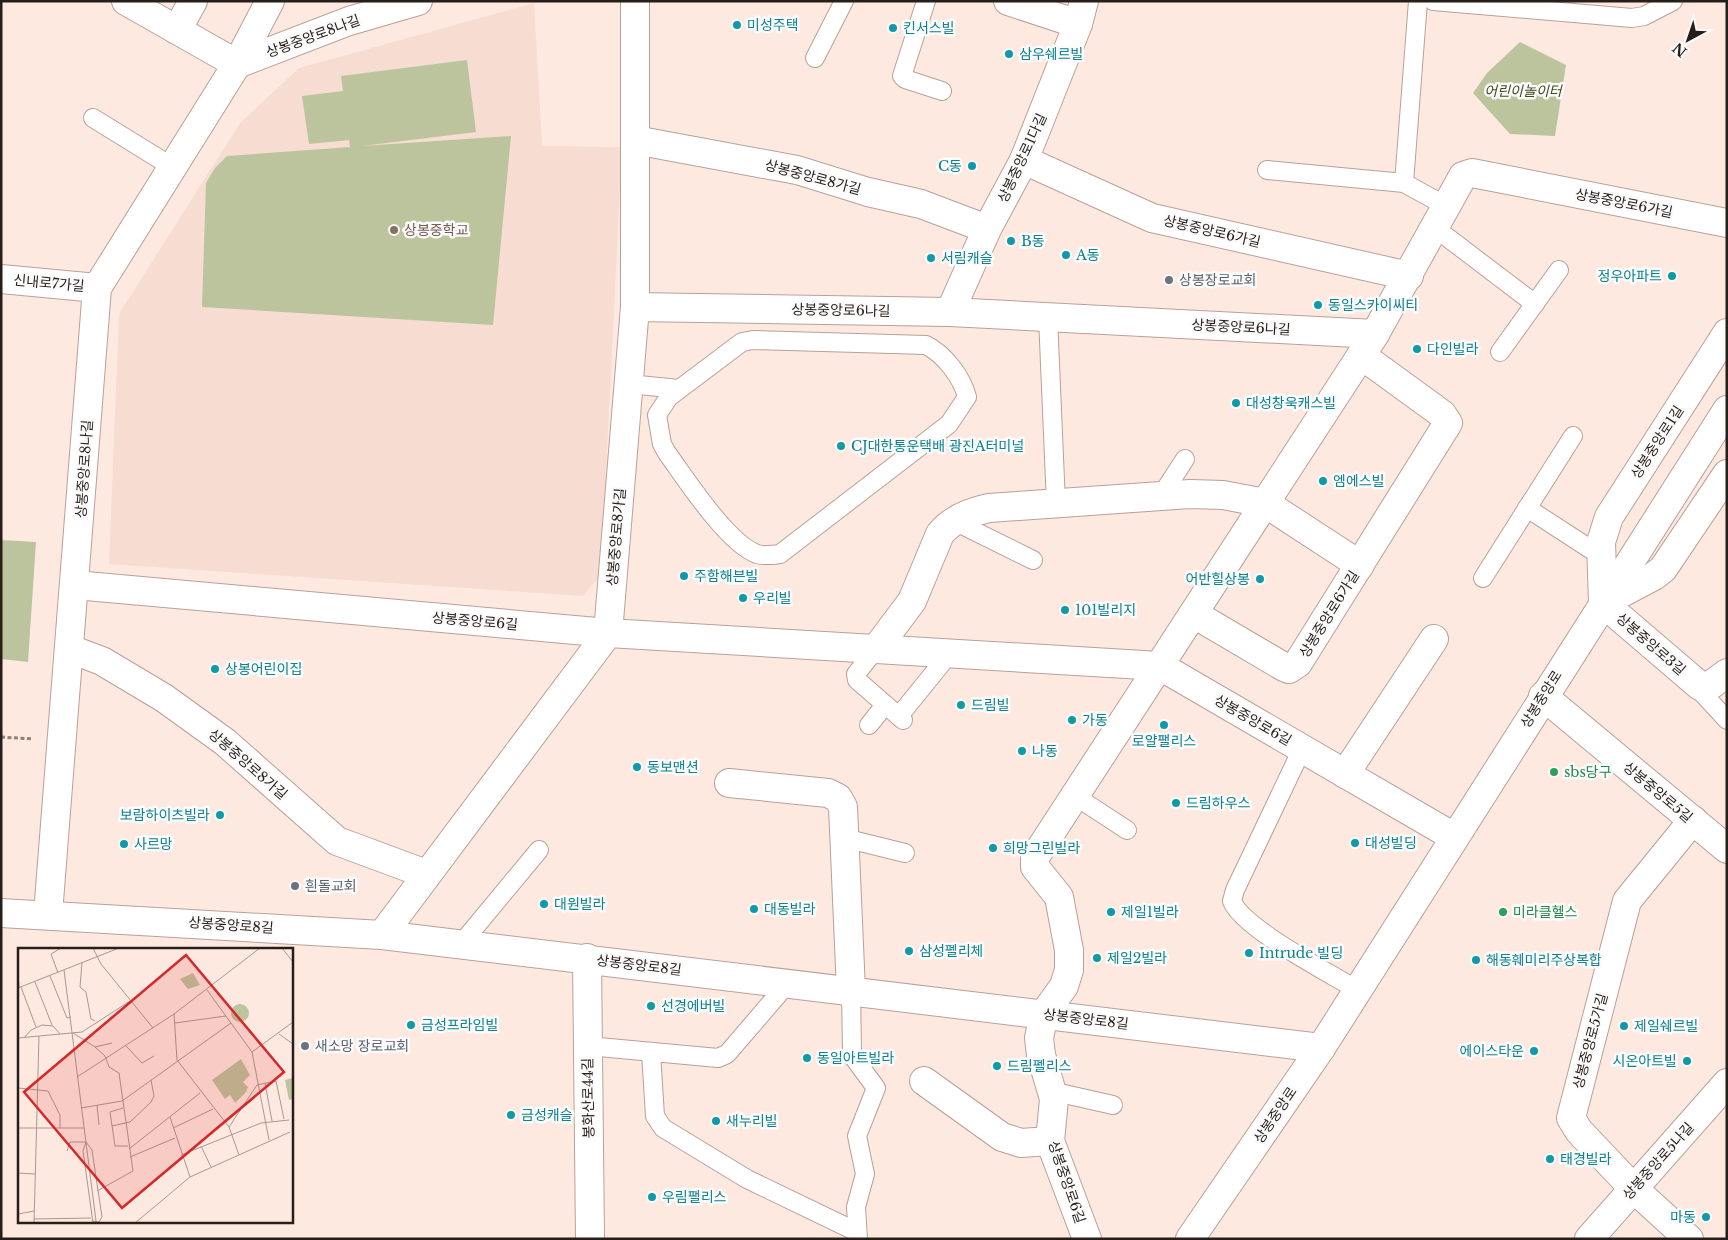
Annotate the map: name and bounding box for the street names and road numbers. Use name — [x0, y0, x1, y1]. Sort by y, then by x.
street label: 상봉중앙로8나길 — [264, 11, 362, 61]
street label: 상봉중앙로1다길 — [993, 111, 1051, 205]
street label: 상봉중앙로8가길 — [763, 156, 863, 198]
street label: 상봉중앙로6가길 — [1574, 185, 1674, 221]
street label: 상봉중앙로6가길 — [1162, 211, 1262, 251]
street label: 신내로7가길 — [13, 271, 85, 295]
street label: 상봉중앙로6나길 — [791, 300, 891, 320]
street label: 상봉중앙로6나길 — [1191, 315, 1291, 339]
street label: 상봉중앙로1길 — [1627, 402, 1687, 482]
street label: 상봉중앙로8나길 — [72, 419, 96, 519]
street label: 상봉중앙로8가길 — [603, 487, 629, 587]
street label: 상봉중앙로6가길 — [1295, 567, 1363, 661]
street label: 상봉중앙로6길 — [431, 608, 519, 634]
street label: 상봉중앙로3길 — [1613, 609, 1689, 679]
street label: 상봉중앙로 — [1516, 667, 1566, 731]
street label: 상봉중앙로6길 — [1211, 691, 1295, 749]
street label: 상봉중앙로8가길 — [205, 725, 291, 803]
street label: 상봉중앙로5길 — [1620, 758, 1696, 826]
street label: 상봉중앙로8길 — [188, 913, 274, 937]
street label: 상봉중앙로8길 — [595, 951, 683, 979]
street label: 상봉중앙로5가길 — [1569, 991, 1611, 1091]
street label: 상봉중앙로8길 — [1042, 1005, 1130, 1033]
street label: 봉화산로44길 — [578, 1057, 598, 1139]
street label: 상봉중앙로 — [1250, 1083, 1301, 1147]
street label: 상봉중앙로5나길 — [1618, 1119, 1698, 1203]
street label: 상봉중앙로6길 — [1044, 1138, 1090, 1226]

